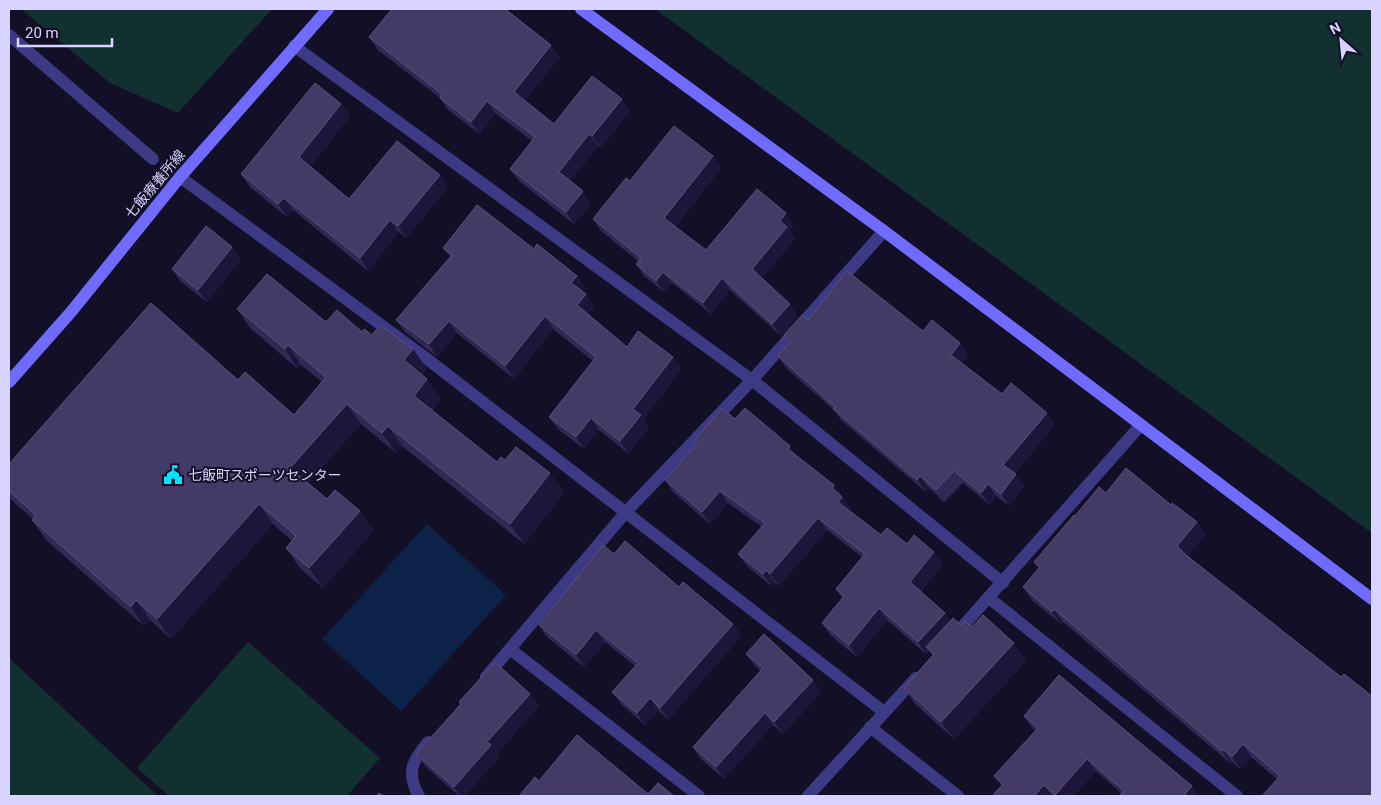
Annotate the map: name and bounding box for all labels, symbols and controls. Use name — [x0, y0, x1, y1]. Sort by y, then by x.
scale bar — [18, 15, 111, 47]
north arrow — [1316, 15, 1366, 65]
text: N — [1327, 19, 1343, 38]
text: 20 m — [25, 24, 59, 42]
street label: 七飯療養所線 — [122, 147, 188, 221]
public building icon: 七飯町スポーツセンター — [162, 464, 184, 486]
place label: 七飯町スポーツセンター — [188, 467, 342, 483]

